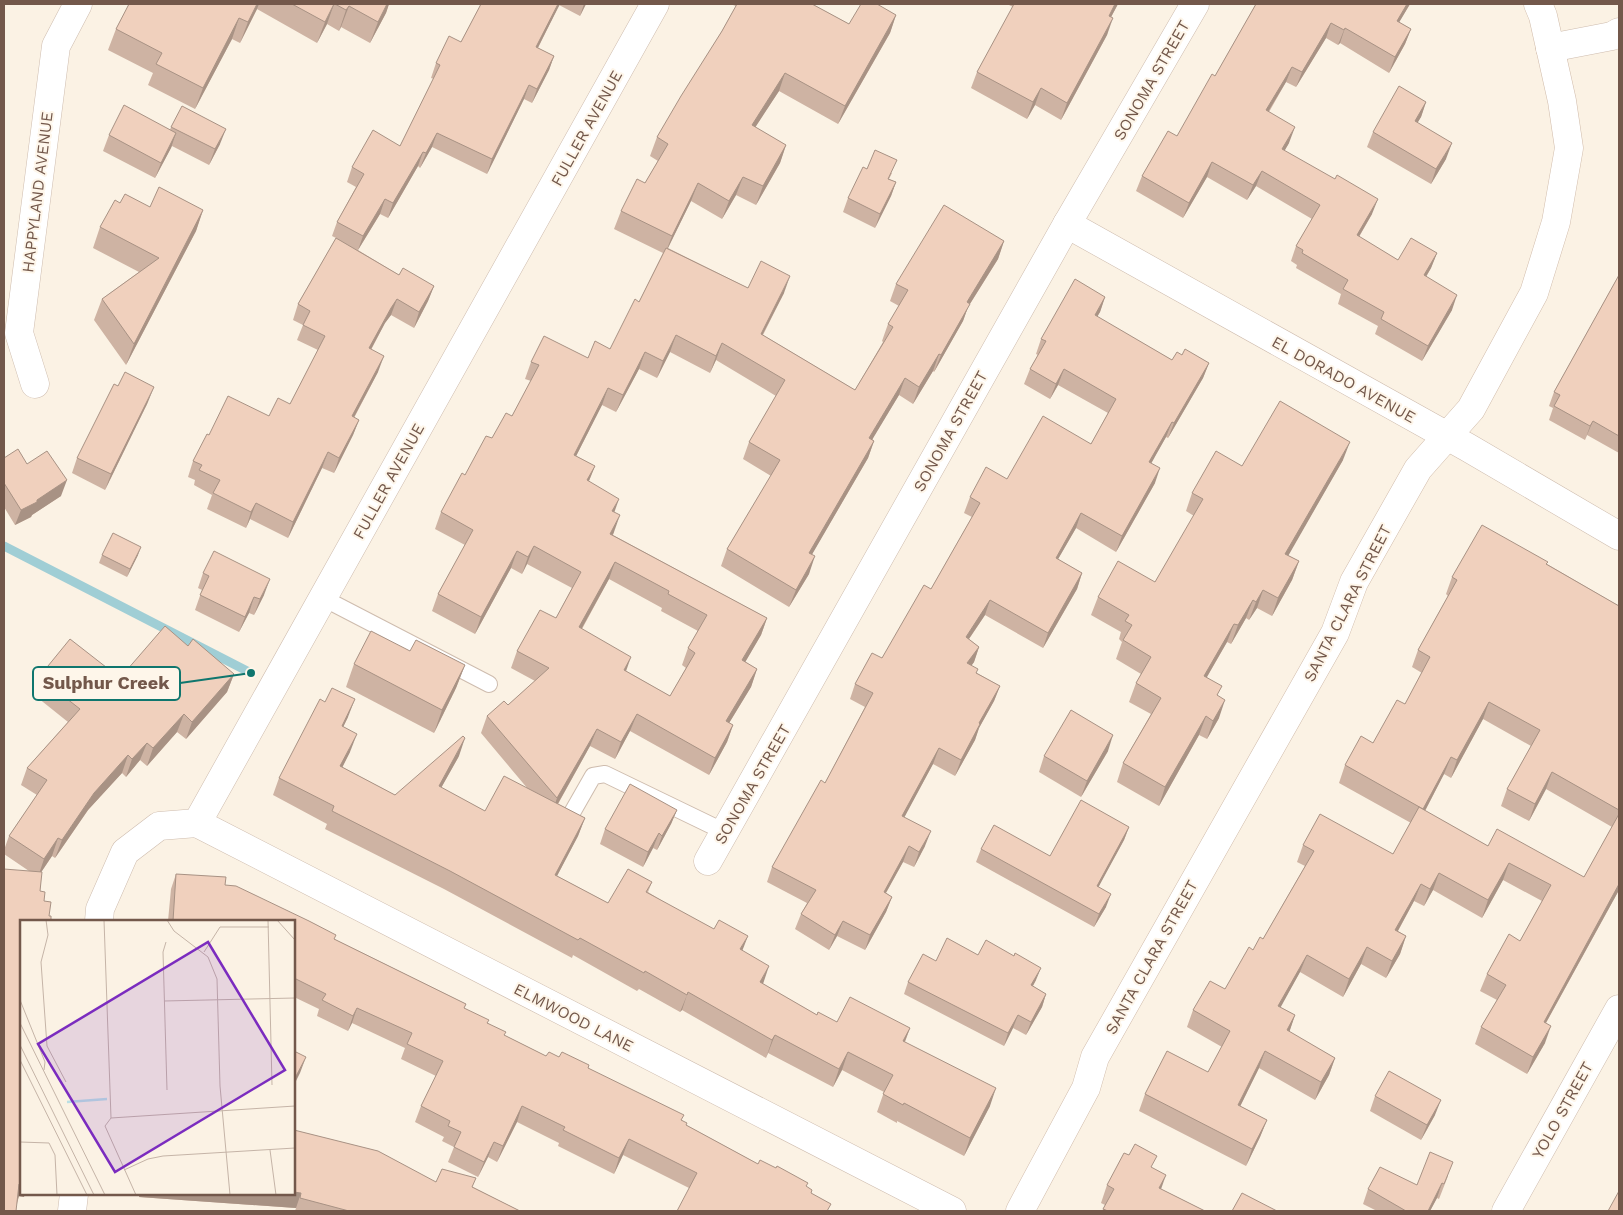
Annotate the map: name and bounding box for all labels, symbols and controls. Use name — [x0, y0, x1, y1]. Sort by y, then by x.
street label: SONOMA STREET — [1109, 17, 1194, 144]
street label: FULLER AVENUE — [547, 67, 626, 189]
street label: HAPPYLAND AVENUE — [18, 110, 57, 274]
street label: EL DORADO AVENUE — [1269, 332, 1419, 427]
street label: SONOMA STREET — [909, 367, 992, 495]
street label: FULLER AVENUE — [349, 420, 428, 542]
street label: SANTA CLARA STREET — [1300, 521, 1395, 685]
callout: Sulphur Creek — [33, 667, 180, 700]
text: Sulphur Creek — [43, 672, 170, 693]
street label: SONOMA STREET — [710, 721, 795, 848]
street label: SANTA CLARA STREET — [1101, 877, 1202, 1038]
inset map — [20, 920, 295, 1195]
street label: ELMWOOD LANE — [511, 979, 637, 1056]
street label: YOLO STREET — [1528, 1058, 1597, 1162]

